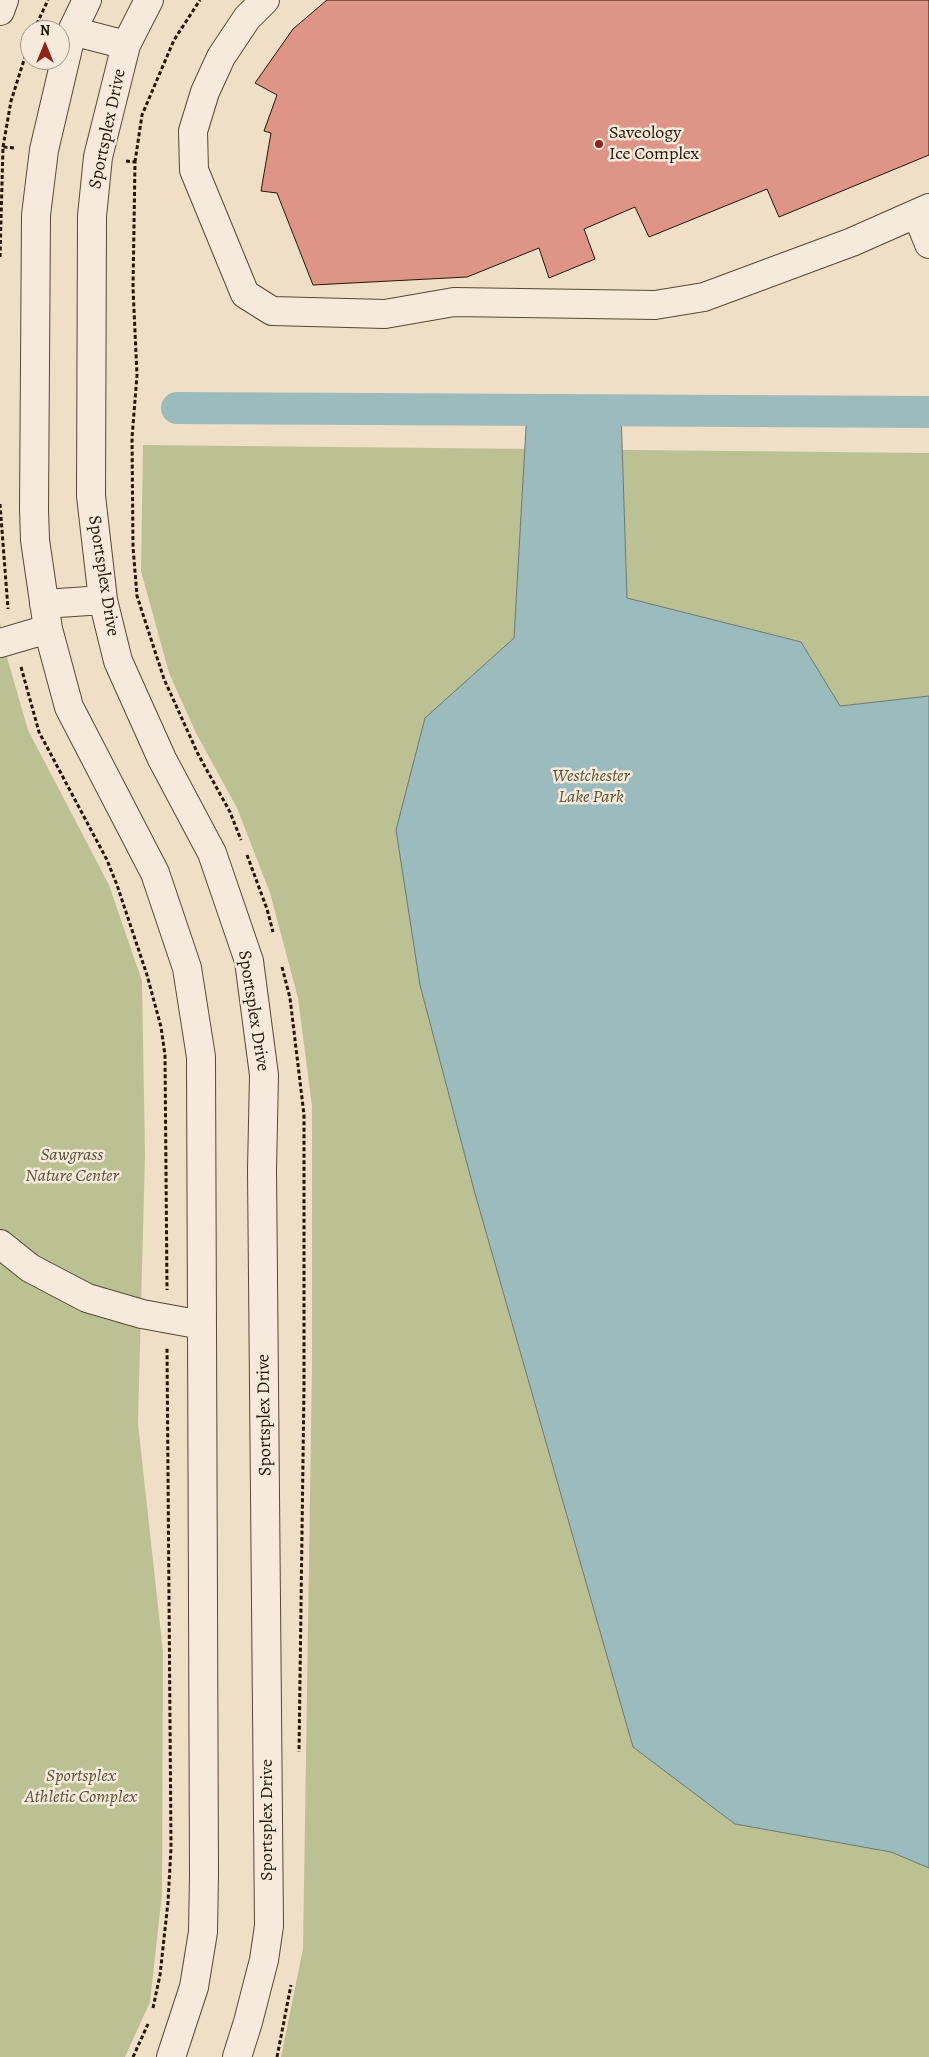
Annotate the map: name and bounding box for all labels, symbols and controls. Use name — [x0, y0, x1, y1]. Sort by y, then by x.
north arrow — [20, 20, 70, 70]
text: N — [40, 21, 50, 40]
street label: Sportsplex Drive — [85, 67, 131, 191]
place label: Saveology Ice Complex — [609, 123, 699, 166]
marker: Saveology Ice Complex — [593, 138, 605, 150]
street label: Sportsplex Drive — [83, 514, 123, 638]
park label: Westchester Lake Park — [552, 766, 630, 809]
street label: Sportsplex Drive — [233, 949, 273, 1073]
park label: Sawgrass Nature Center — [25, 1145, 119, 1188]
street label: Sportsplex Drive — [253, 1354, 277, 1476]
street label: Sportsplex Drive — [257, 1759, 279, 1881]
park label: Sportsplex Athletic Complex — [25, 1766, 137, 1808]

